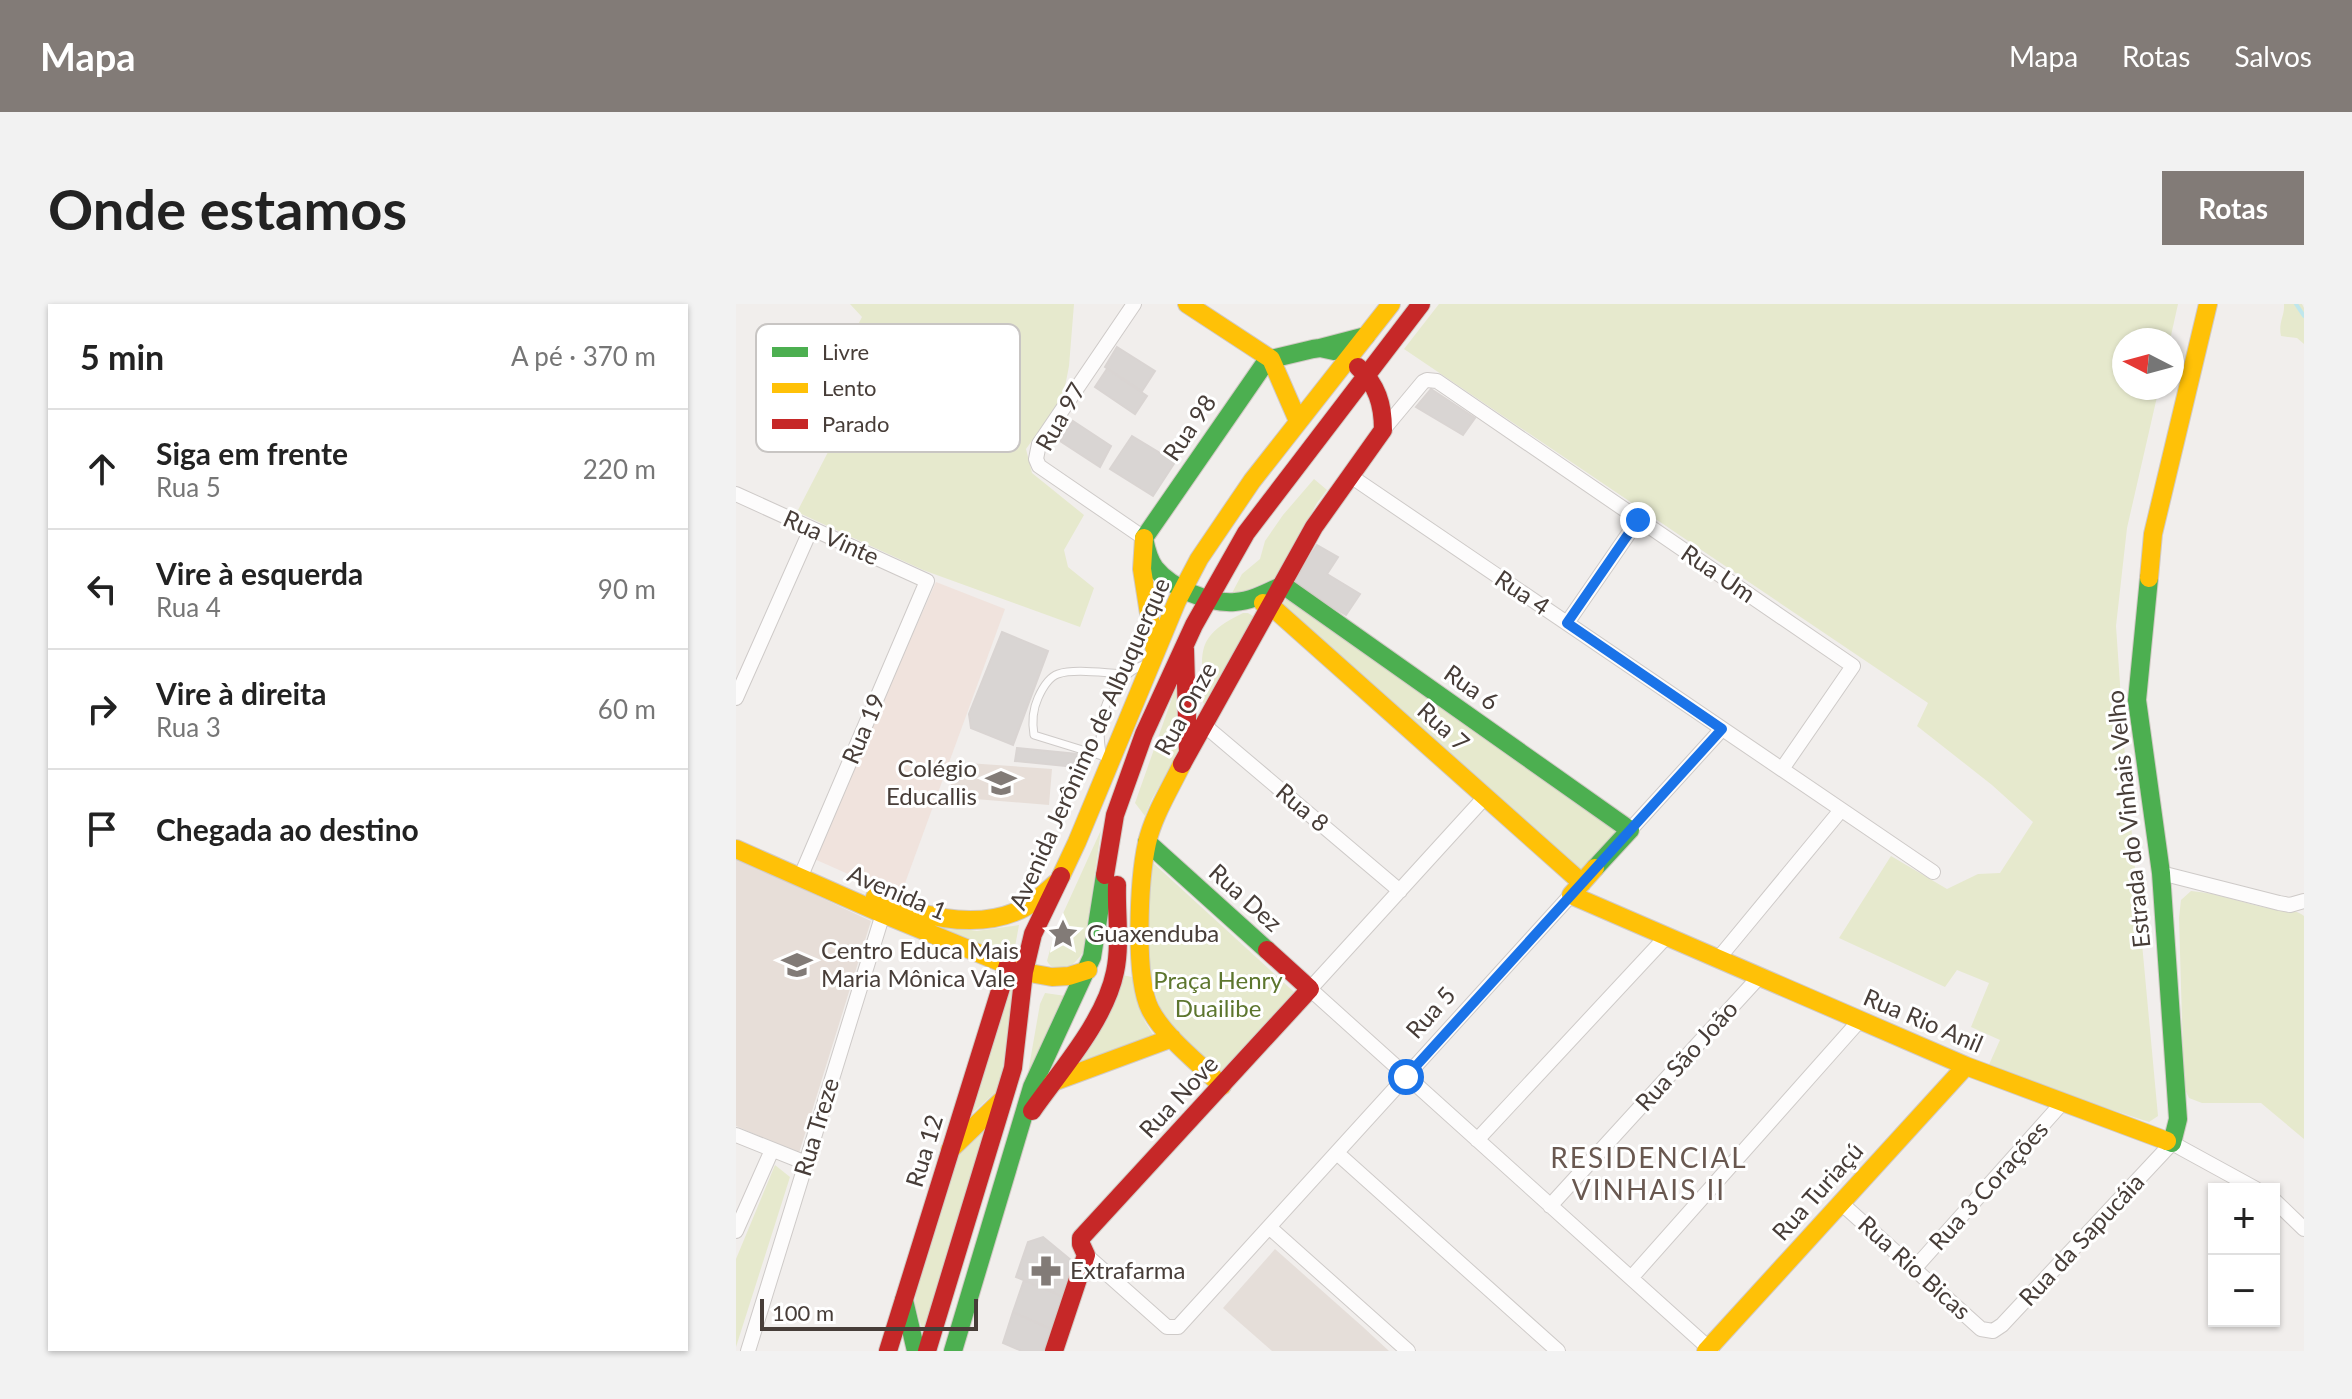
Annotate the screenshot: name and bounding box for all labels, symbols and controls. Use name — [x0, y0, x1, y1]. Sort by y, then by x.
text: Mapa — [40, 33, 136, 79]
text: Mapa — [2009, 39, 2078, 73]
text: Rotas — [2122, 39, 2190, 73]
text: Salvos — [2234, 39, 2312, 73]
button: Rotas — [2162, 171, 2304, 245]
text: Onde estamos — [48, 175, 407, 242]
legend — [756, 324, 1020, 452]
north arrow — [2112, 328, 2184, 400]
text: 5 min — [80, 336, 164, 377]
text: Livre — [822, 338, 869, 365]
text: A pé · 370 m — [511, 340, 656, 372]
text: Lento — [822, 374, 877, 401]
street label: Rua 97 — [1029, 377, 1091, 455]
street label: Rua 98 — [1156, 388, 1221, 466]
text: Parado — [822, 410, 889, 437]
text: Siga em frente — [156, 435, 348, 471]
icon: ahead — [80, 447, 124, 491]
text: 220 m — [583, 453, 656, 485]
text: Rua 5 — [156, 471, 221, 503]
route end — [1620, 502, 1656, 538]
street label: Rua Vinte — [779, 503, 884, 571]
street label: Rua Um — [1676, 538, 1761, 608]
text: Vire à esquerda — [156, 555, 363, 591]
street label: Rua 4 — [1490, 563, 1556, 621]
icon: left — [80, 567, 124, 611]
text: 90 m — [598, 573, 656, 605]
street label: Avenida Jerônimo de Albuquerque — [1002, 573, 1175, 914]
text: Rua 4 — [156, 591, 221, 623]
street label: Rua Onze — [1147, 657, 1222, 760]
street label: Rua 6 — [1439, 658, 1505, 716]
text: Vire à direita — [156, 675, 326, 711]
icon: right — [80, 687, 124, 731]
street label: Rua 19 — [835, 689, 890, 768]
street label: Estrada do Vinhais Velho — [2100, 689, 2155, 949]
text: 60 m — [598, 693, 656, 725]
street label: Rua 7 — [1412, 695, 1476, 757]
text: Rua 3 — [156, 711, 221, 743]
place label: Colégio Educallis — [886, 753, 977, 810]
school or university icon: Colégio Educallis — [984, 766, 1018, 800]
street label: Rua 8 — [1271, 776, 1335, 837]
icon: arrive — [80, 807, 124, 851]
text: Chegada ao destino — [156, 811, 419, 847]
street label: Rua Dez — [1204, 857, 1288, 937]
street label: Avenida 1 — [844, 858, 951, 925]
place icon: Guaxenduba — [1046, 917, 1080, 951]
place label: Guaxenduba — [1087, 918, 1219, 947]
place label: Centro Educa Mais Maria Mônica Vale — [821, 935, 1019, 992]
school or university icon: Centro Educa Mais Maria Mônica Vale — [780, 948, 814, 982]
park label: Praça Henry Duailibe — [1153, 965, 1283, 1022]
street label: Rua 5 — [1399, 980, 1461, 1044]
street label: Rua Rio Anil — [1860, 982, 1988, 1058]
street label: Rua São João — [1629, 994, 1743, 1116]
street label: Rua Nove — [1133, 1049, 1223, 1143]
route start — [1388, 1059, 1424, 1095]
street label: Rua Treze — [787, 1074, 844, 1179]
street label: Rua 12 — [899, 1111, 948, 1190]
street label: Rua 3 Corações — [1922, 1114, 2053, 1256]
street label: Rua Turiaçú — [1765, 1136, 1868, 1246]
district label: RESIDENCIAL VINHAIS II — [1550, 1140, 1748, 1206]
street label: Rua da Sapucáia — [2012, 1167, 2150, 1311]
map controls — [2208, 1183, 2280, 1327]
button: + — [2208, 1183, 2280, 1255]
street label: Rua Rio Bicas — [1853, 1209, 1977, 1325]
pharmacy icon: Extrafarma — [1029, 1254, 1063, 1288]
place label: Extrafarma — [1070, 1255, 1185, 1284]
button: − — [2208, 1255, 2280, 1327]
scale bar — [760, 1295, 978, 1331]
text: 100 m — [772, 1299, 834, 1326]

